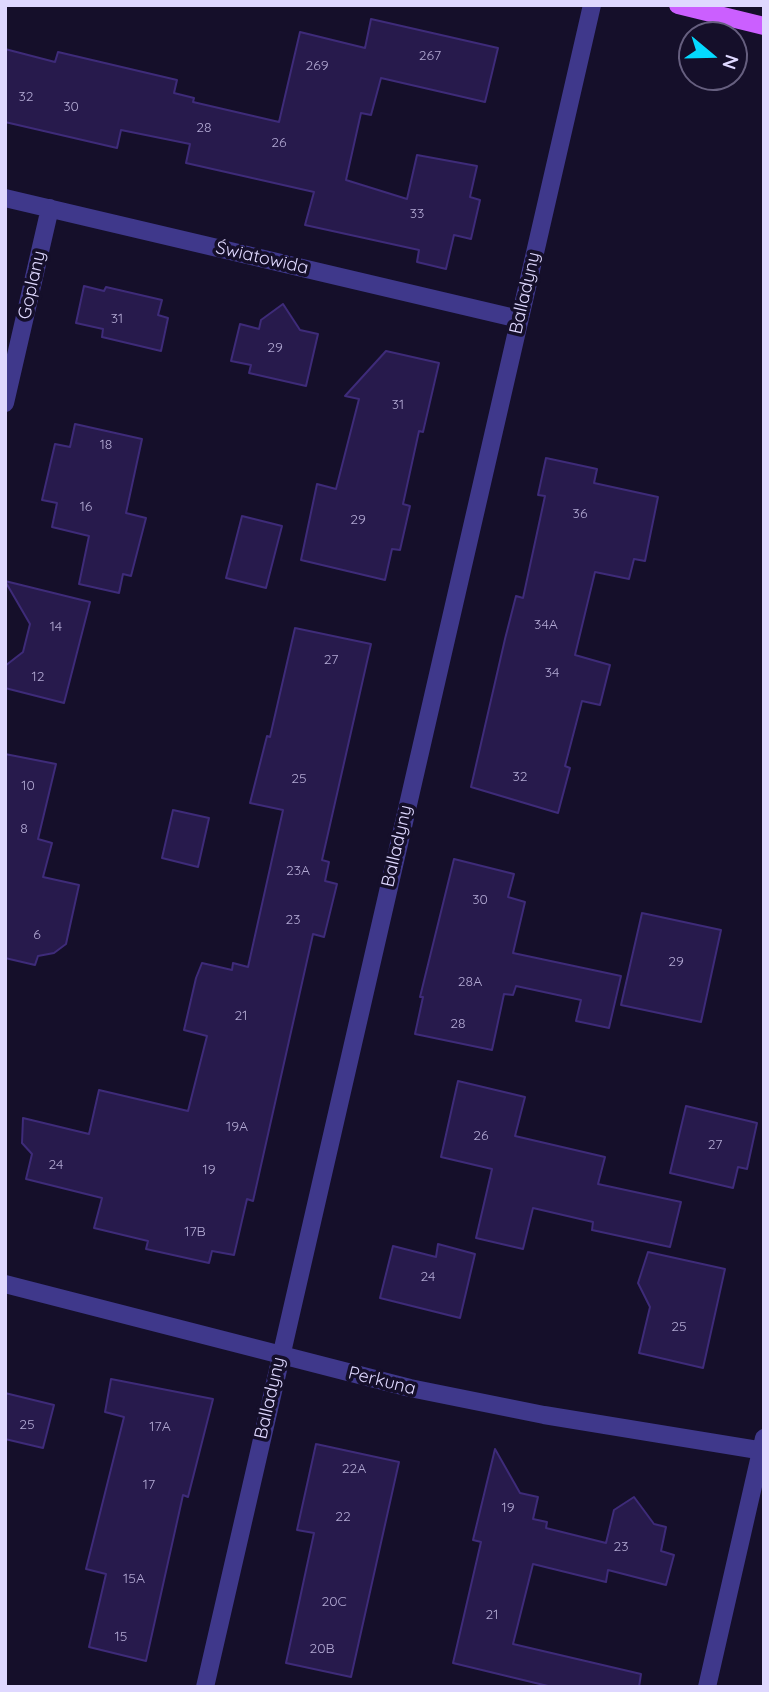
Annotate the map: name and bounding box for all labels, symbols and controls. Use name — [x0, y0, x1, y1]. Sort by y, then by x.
north arrow — [678, 21, 748, 91]
house number: 267 — [419, 48, 441, 64]
text: N — [717, 52, 745, 73]
house number: 269 — [305, 58, 329, 74]
house number: 32 — [18, 89, 34, 105]
house number: 30 — [63, 99, 79, 115]
house number: 28 — [196, 120, 212, 136]
house number: 26 — [271, 135, 287, 151]
house number: 33 — [410, 206, 424, 222]
street label: Światowida — [214, 237, 310, 279]
street label: Goplany — [14, 249, 50, 321]
street label: Balladyny — [505, 250, 545, 336]
house number: 31 — [111, 311, 123, 327]
house number: 29 — [267, 340, 283, 356]
house number: 31 — [392, 397, 404, 413]
house number: 18 — [100, 437, 112, 453]
house number: 16 — [80, 499, 92, 515]
house number: 36 — [573, 506, 587, 522]
house number: 29 — [350, 512, 366, 528]
house number: 34A — [534, 617, 558, 633]
house number: 14 — [50, 619, 62, 635]
house number: 27 — [324, 652, 338, 668]
house number: 34 — [545, 665, 559, 681]
house number: 12 — [32, 669, 44, 685]
house number: 32 — [512, 769, 528, 785]
house number: 25 — [291, 771, 307, 787]
house number: 10 — [21, 778, 35, 794]
street label: Balladyny — [377, 803, 417, 889]
house number: 8 — [20, 821, 28, 837]
house number: 23A — [286, 863, 310, 879]
house number: 30 — [472, 892, 488, 908]
house number: 23 — [285, 912, 301, 928]
house number: 6 — [33, 927, 41, 943]
house number: 29 — [668, 954, 684, 970]
house number: 28A — [458, 974, 482, 990]
house number: 21 — [235, 1008, 247, 1024]
house number: 28 — [450, 1016, 466, 1032]
house number: 19A — [226, 1119, 248, 1135]
house number: 26 — [473, 1128, 489, 1144]
house number: 27 — [708, 1137, 722, 1153]
house number: 24 — [49, 1157, 63, 1173]
house number: 19 — [203, 1162, 215, 1178]
house number: 17B — [184, 1224, 206, 1240]
house number: 24 — [421, 1269, 435, 1285]
house number: 25 — [671, 1319, 687, 1335]
street label: Balladyny — [250, 1355, 290, 1441]
street label: Perkuna — [346, 1362, 418, 1400]
house number: 25 — [19, 1417, 35, 1433]
house number: 17A — [149, 1419, 171, 1435]
house number: 22A — [342, 1461, 366, 1477]
house number: 17 — [143, 1477, 155, 1493]
house number: 19 — [502, 1500, 514, 1516]
house number: 22 — [335, 1509, 351, 1525]
house number: 23 — [613, 1539, 629, 1555]
house number: 15A — [123, 1571, 145, 1587]
house number: 20C — [321, 1594, 347, 1610]
house number: 21 — [486, 1607, 498, 1623]
house number: 15 — [115, 1629, 127, 1645]
house number: 20B — [309, 1641, 335, 1657]

